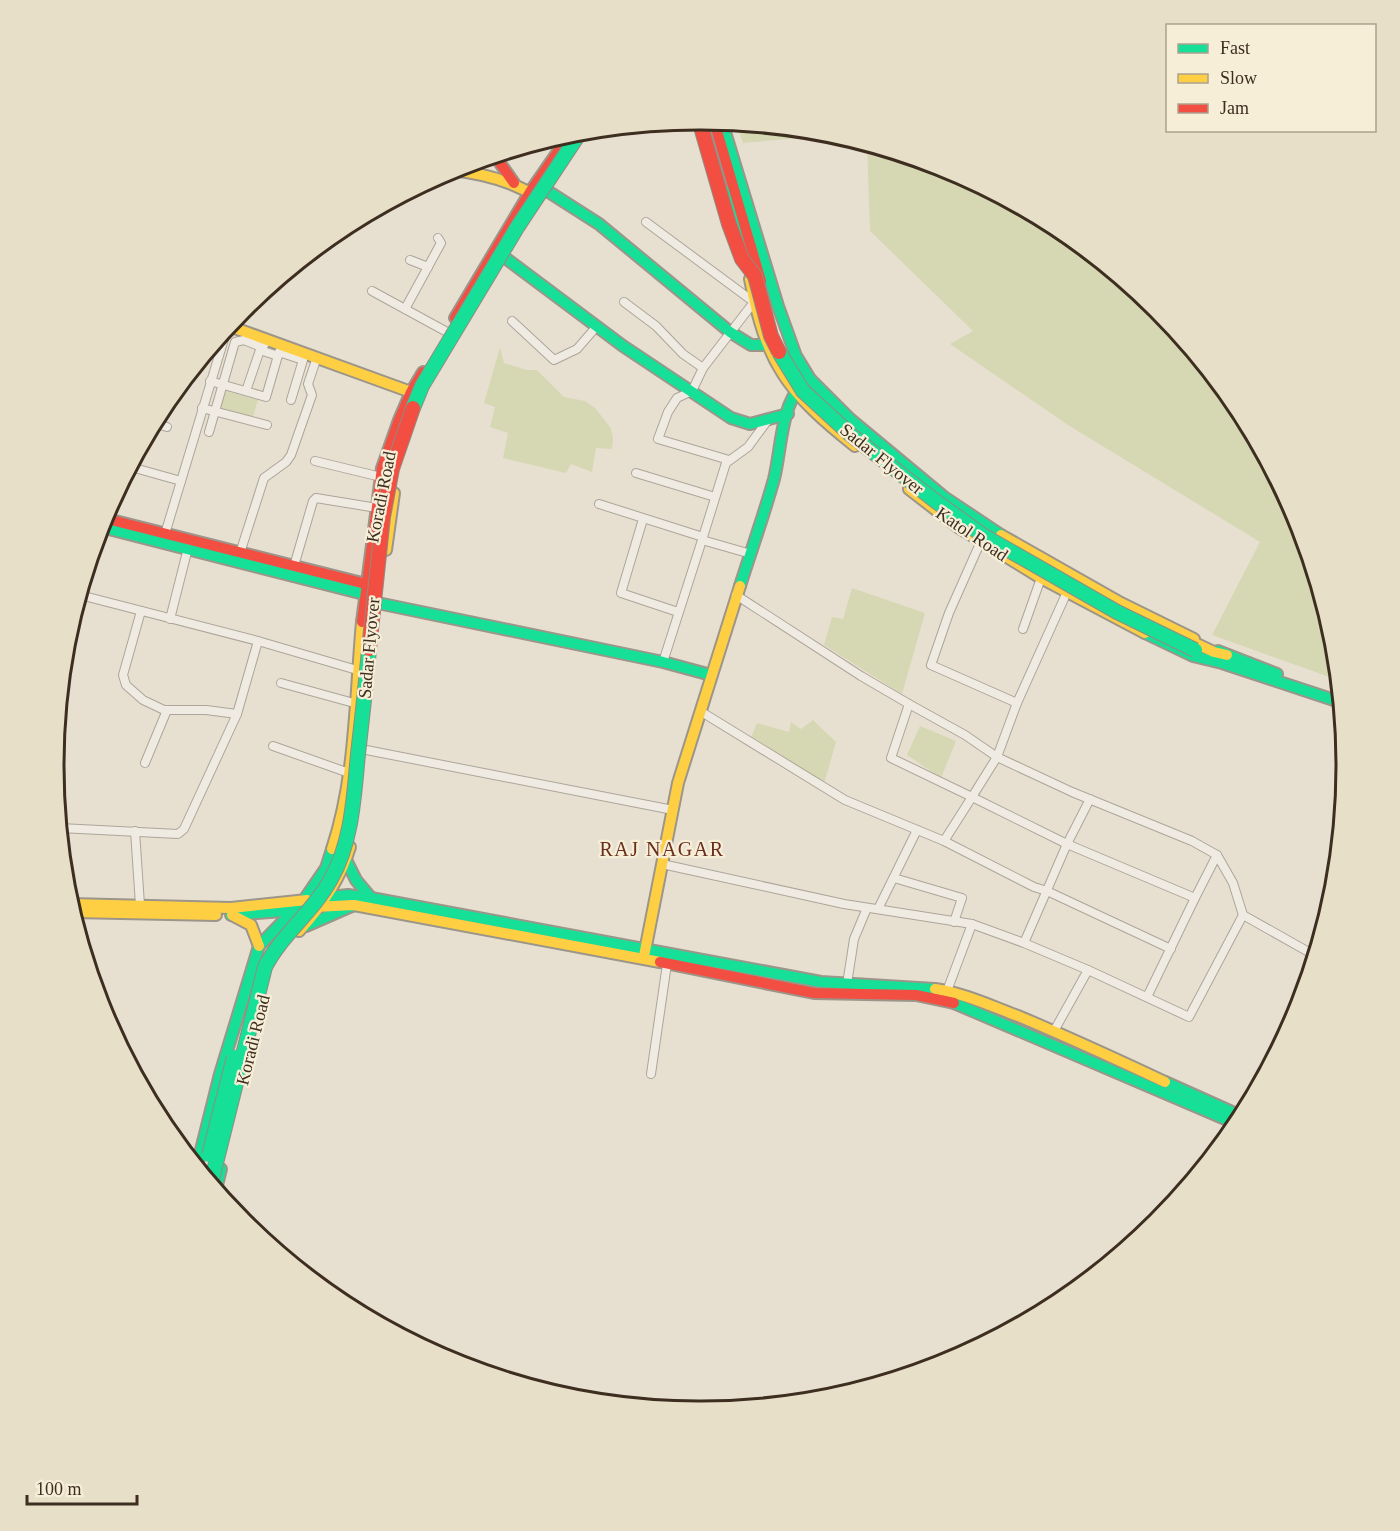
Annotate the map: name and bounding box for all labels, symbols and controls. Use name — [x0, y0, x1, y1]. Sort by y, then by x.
legend — [1166, 24, 1376, 132]
text: Fast — [1220, 38, 1250, 58]
text: Slow — [1220, 68, 1257, 88]
text: Jam — [1220, 98, 1249, 118]
street label: Sadar Flyover — [836, 419, 928, 499]
street label: Koradi Road — [362, 450, 400, 544]
street label: Katol Road — [932, 503, 1012, 565]
street label: Sadar Flyover — [355, 597, 383, 699]
district label: RAJ NAGAR — [599, 838, 725, 860]
street label: Koradi Road — [232, 993, 274, 1087]
scale bar — [27, 1468, 136, 1506]
text: 100 m — [36, 1479, 82, 1499]

